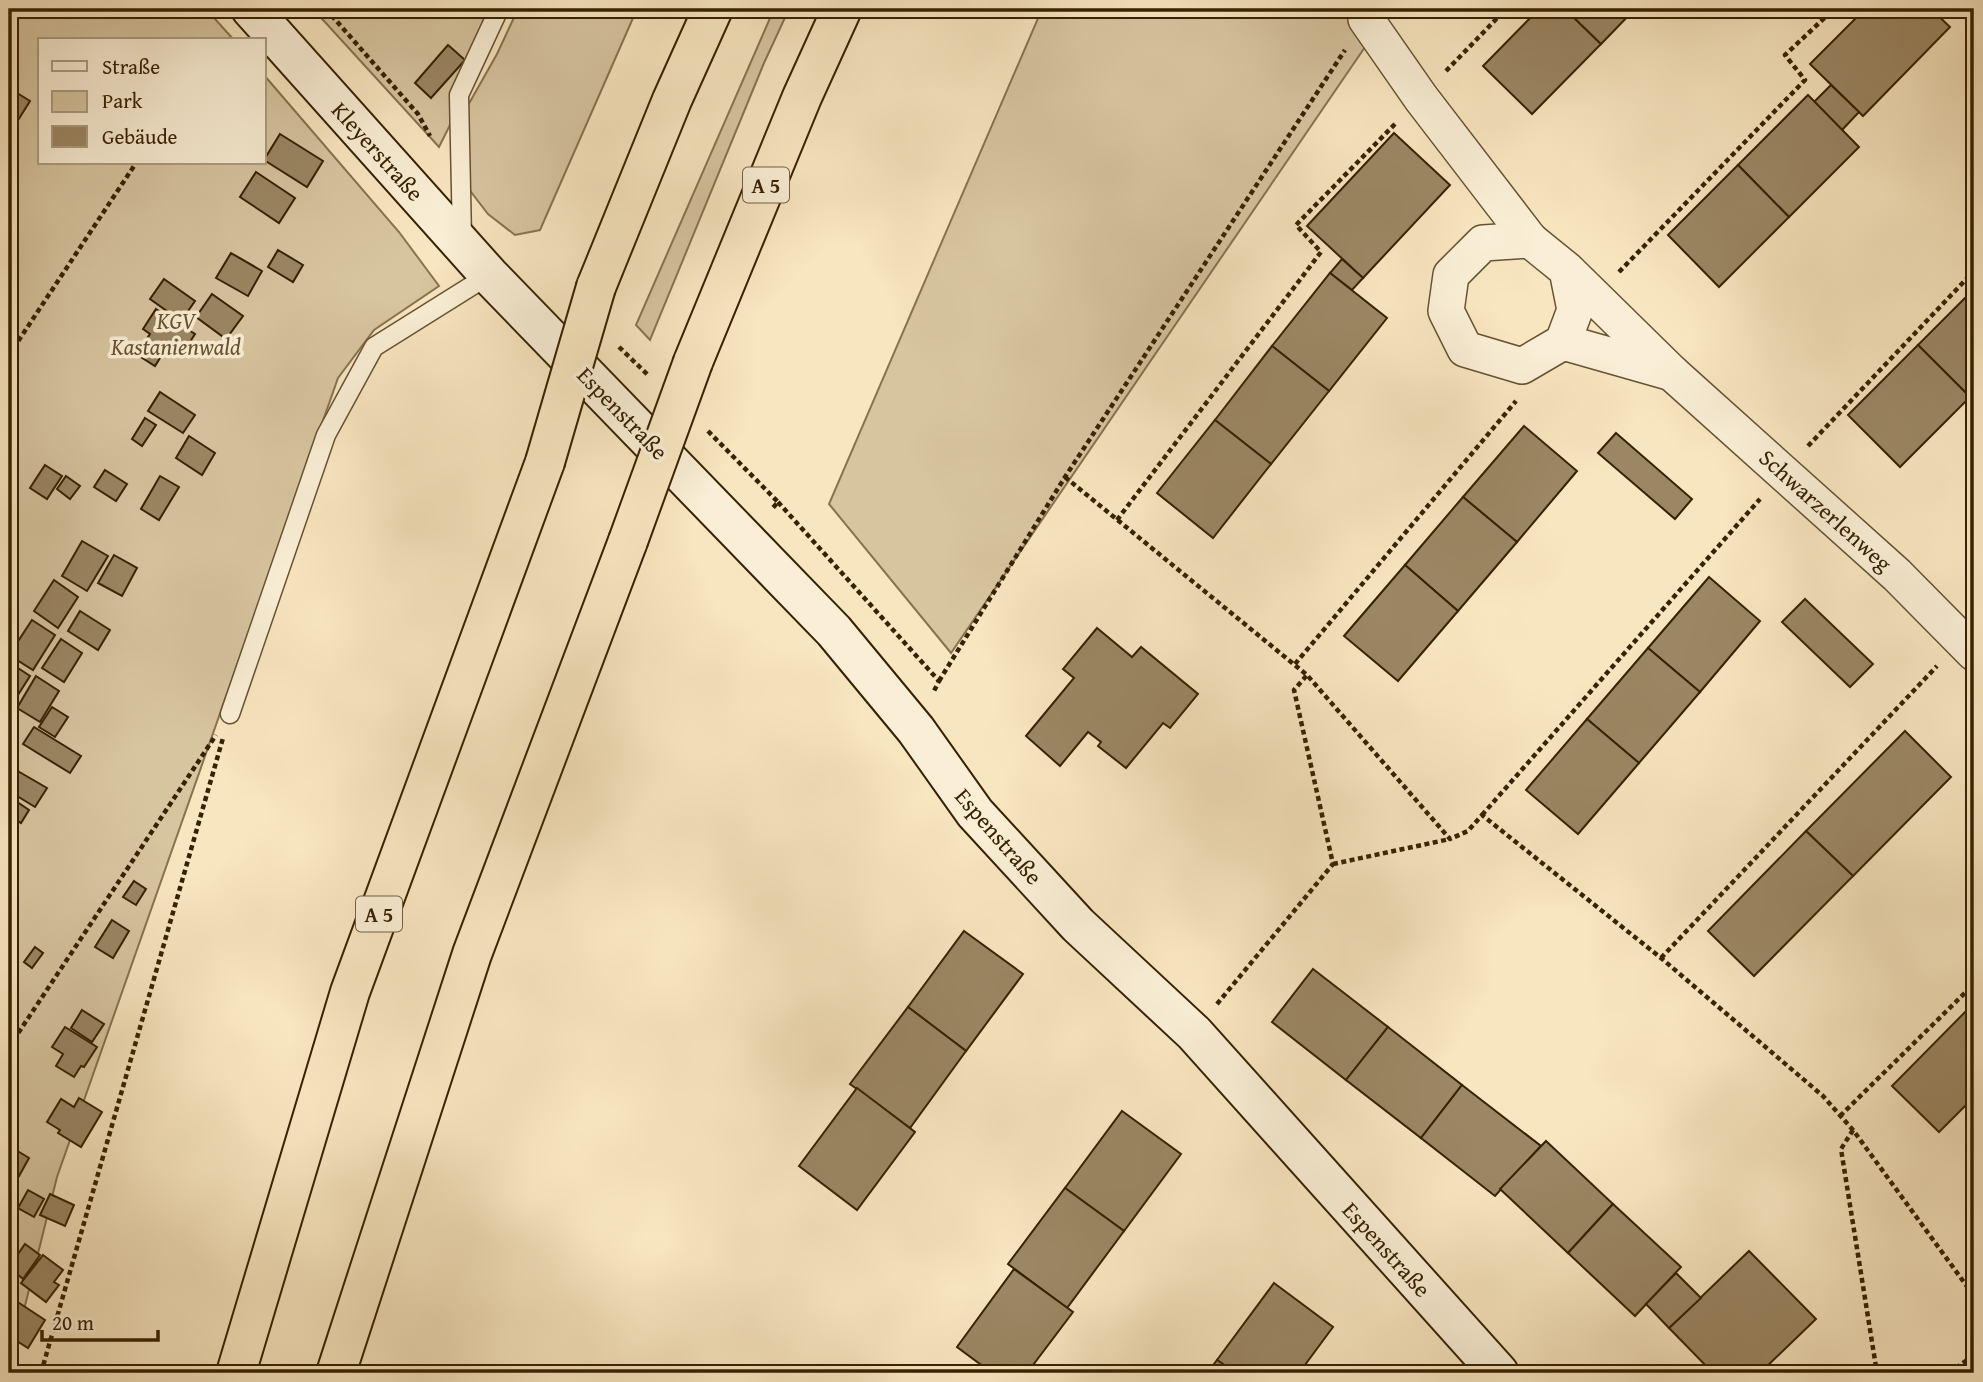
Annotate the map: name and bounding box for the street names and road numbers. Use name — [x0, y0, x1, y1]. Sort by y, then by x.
street label: Kleyerstraße — [324, 94, 432, 208]
road number: A 5 — [743, 168, 789, 202]
street label: Espenstraße — [570, 359, 676, 467]
street label: Schwarzerlenweg — [1752, 441, 1900, 579]
street label: Espenstraße — [948, 780, 1050, 892]
road number: A 5 — [356, 897, 402, 932]
street label: Espenstraße — [1335, 1194, 1439, 1304]

